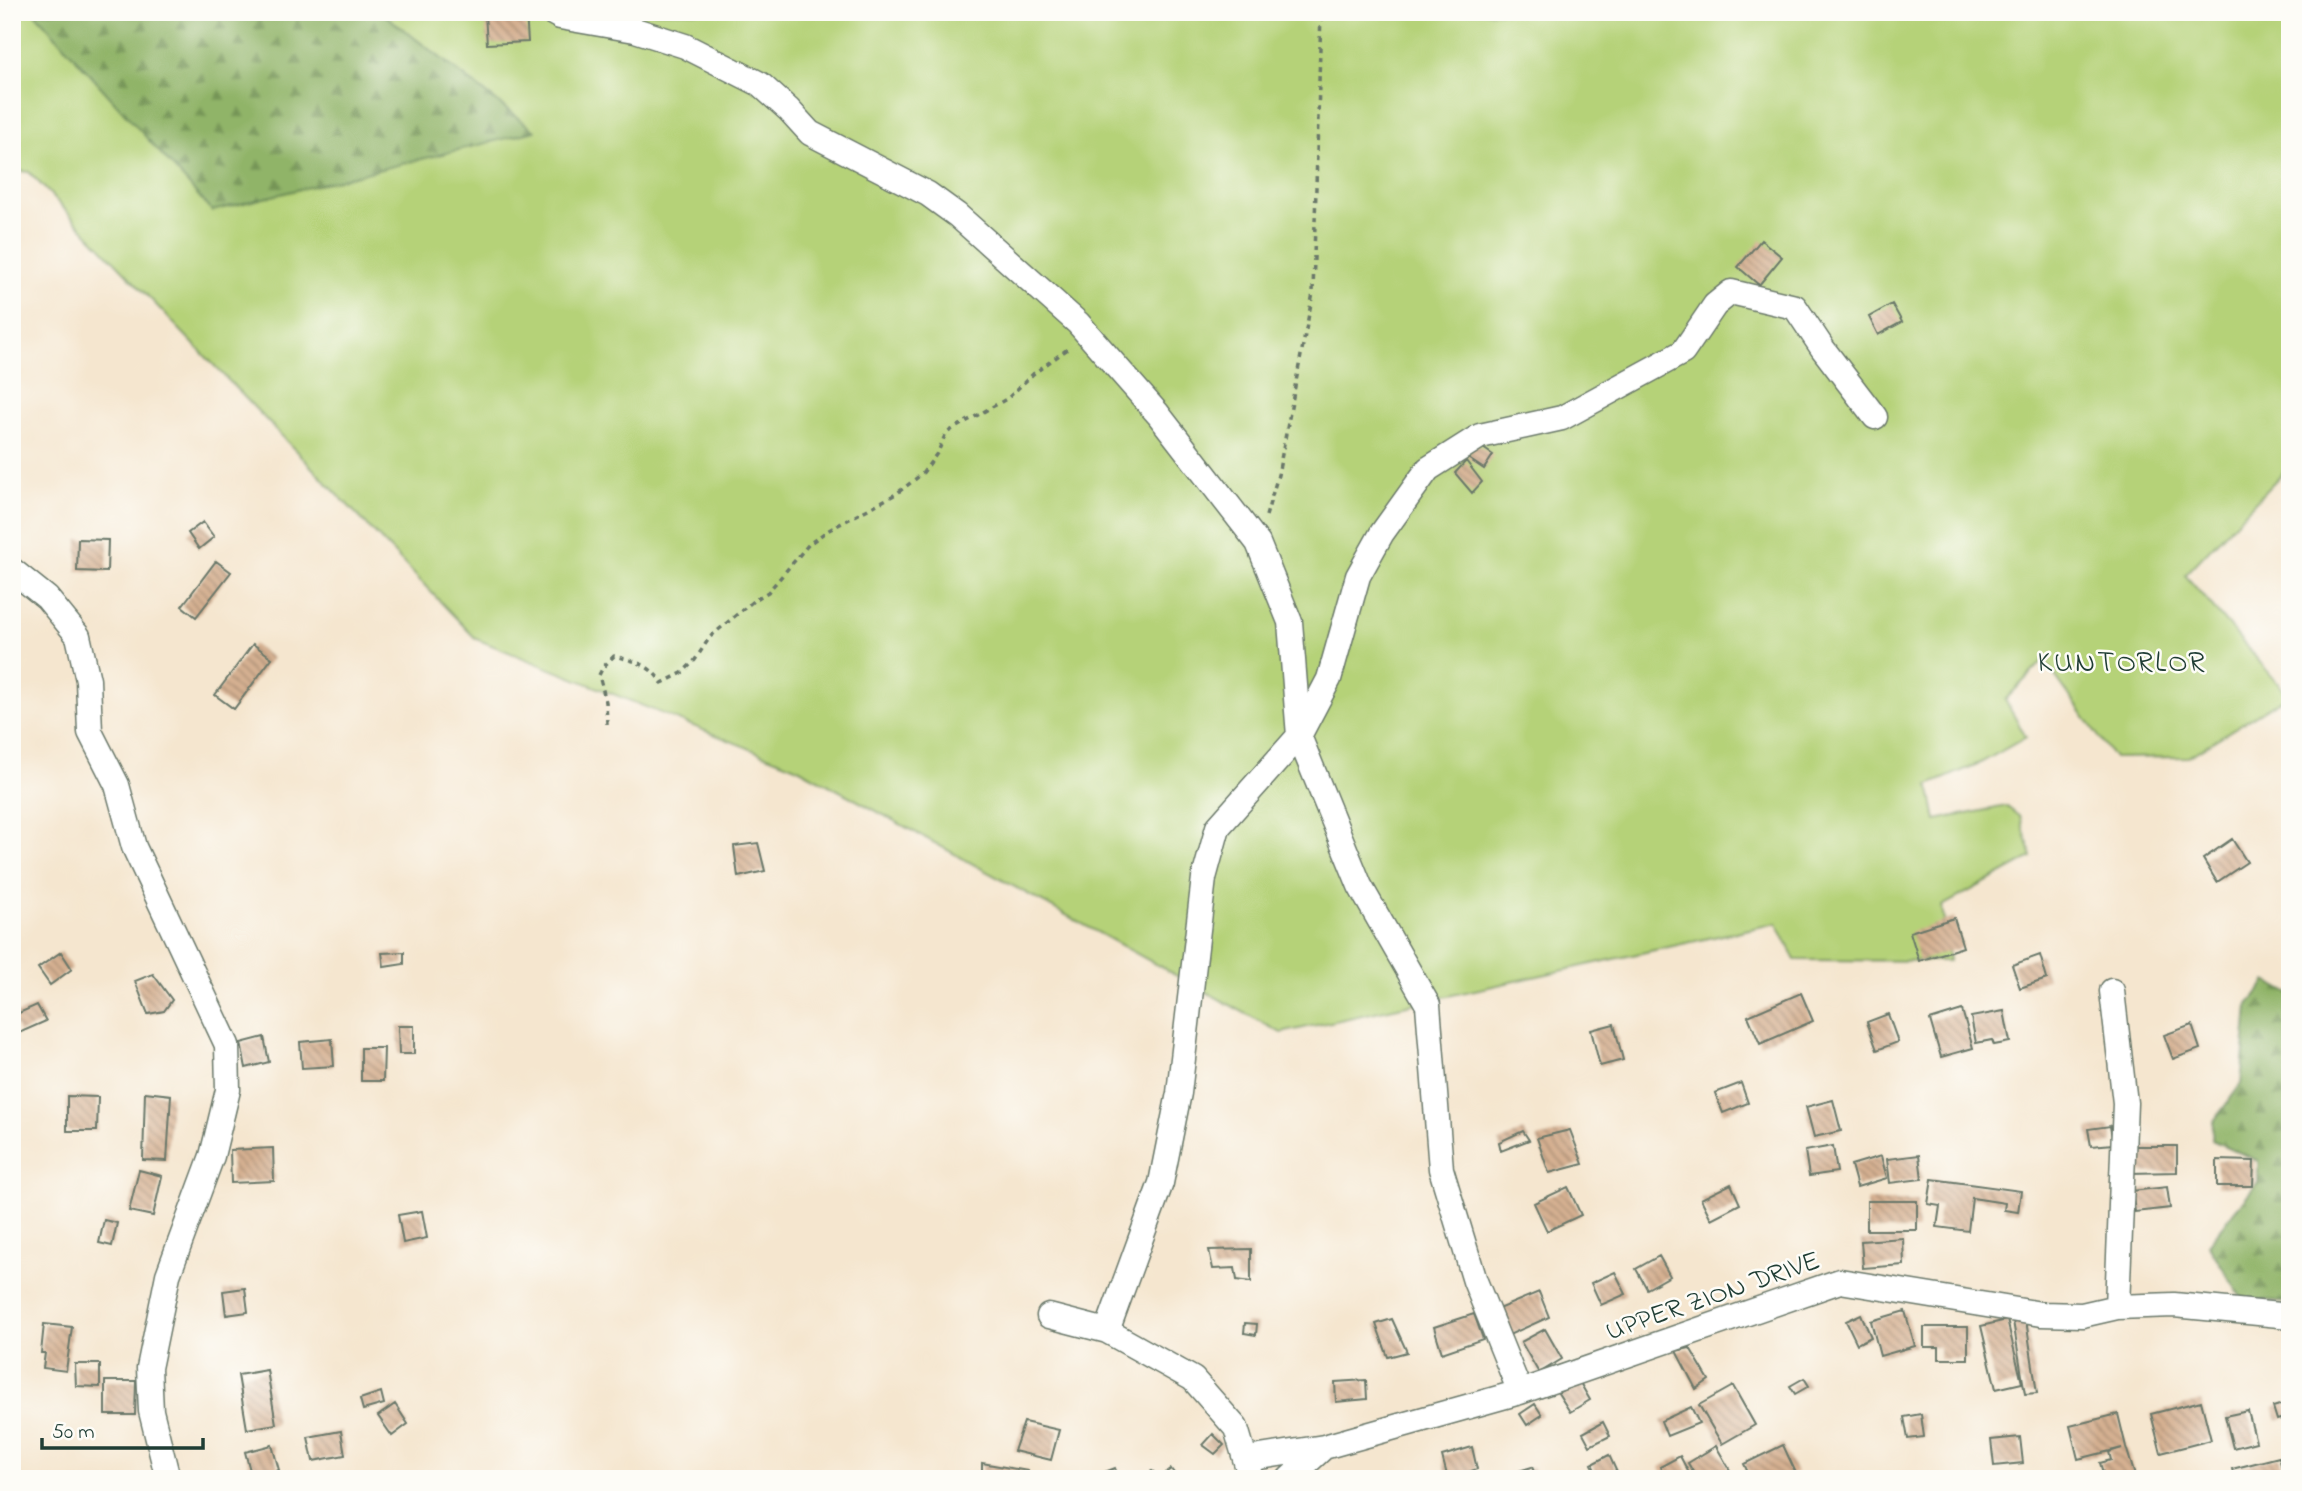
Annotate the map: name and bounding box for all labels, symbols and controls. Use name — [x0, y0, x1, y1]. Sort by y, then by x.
district label: KUNTORLOR — [2037, 642, 2207, 686]
street label: UPPER ZION DRIVE — [1601, 1241, 1826, 1353]
scale bar — [42, 1407, 203, 1451]
text: 50 m — [52, 1418, 95, 1448]

